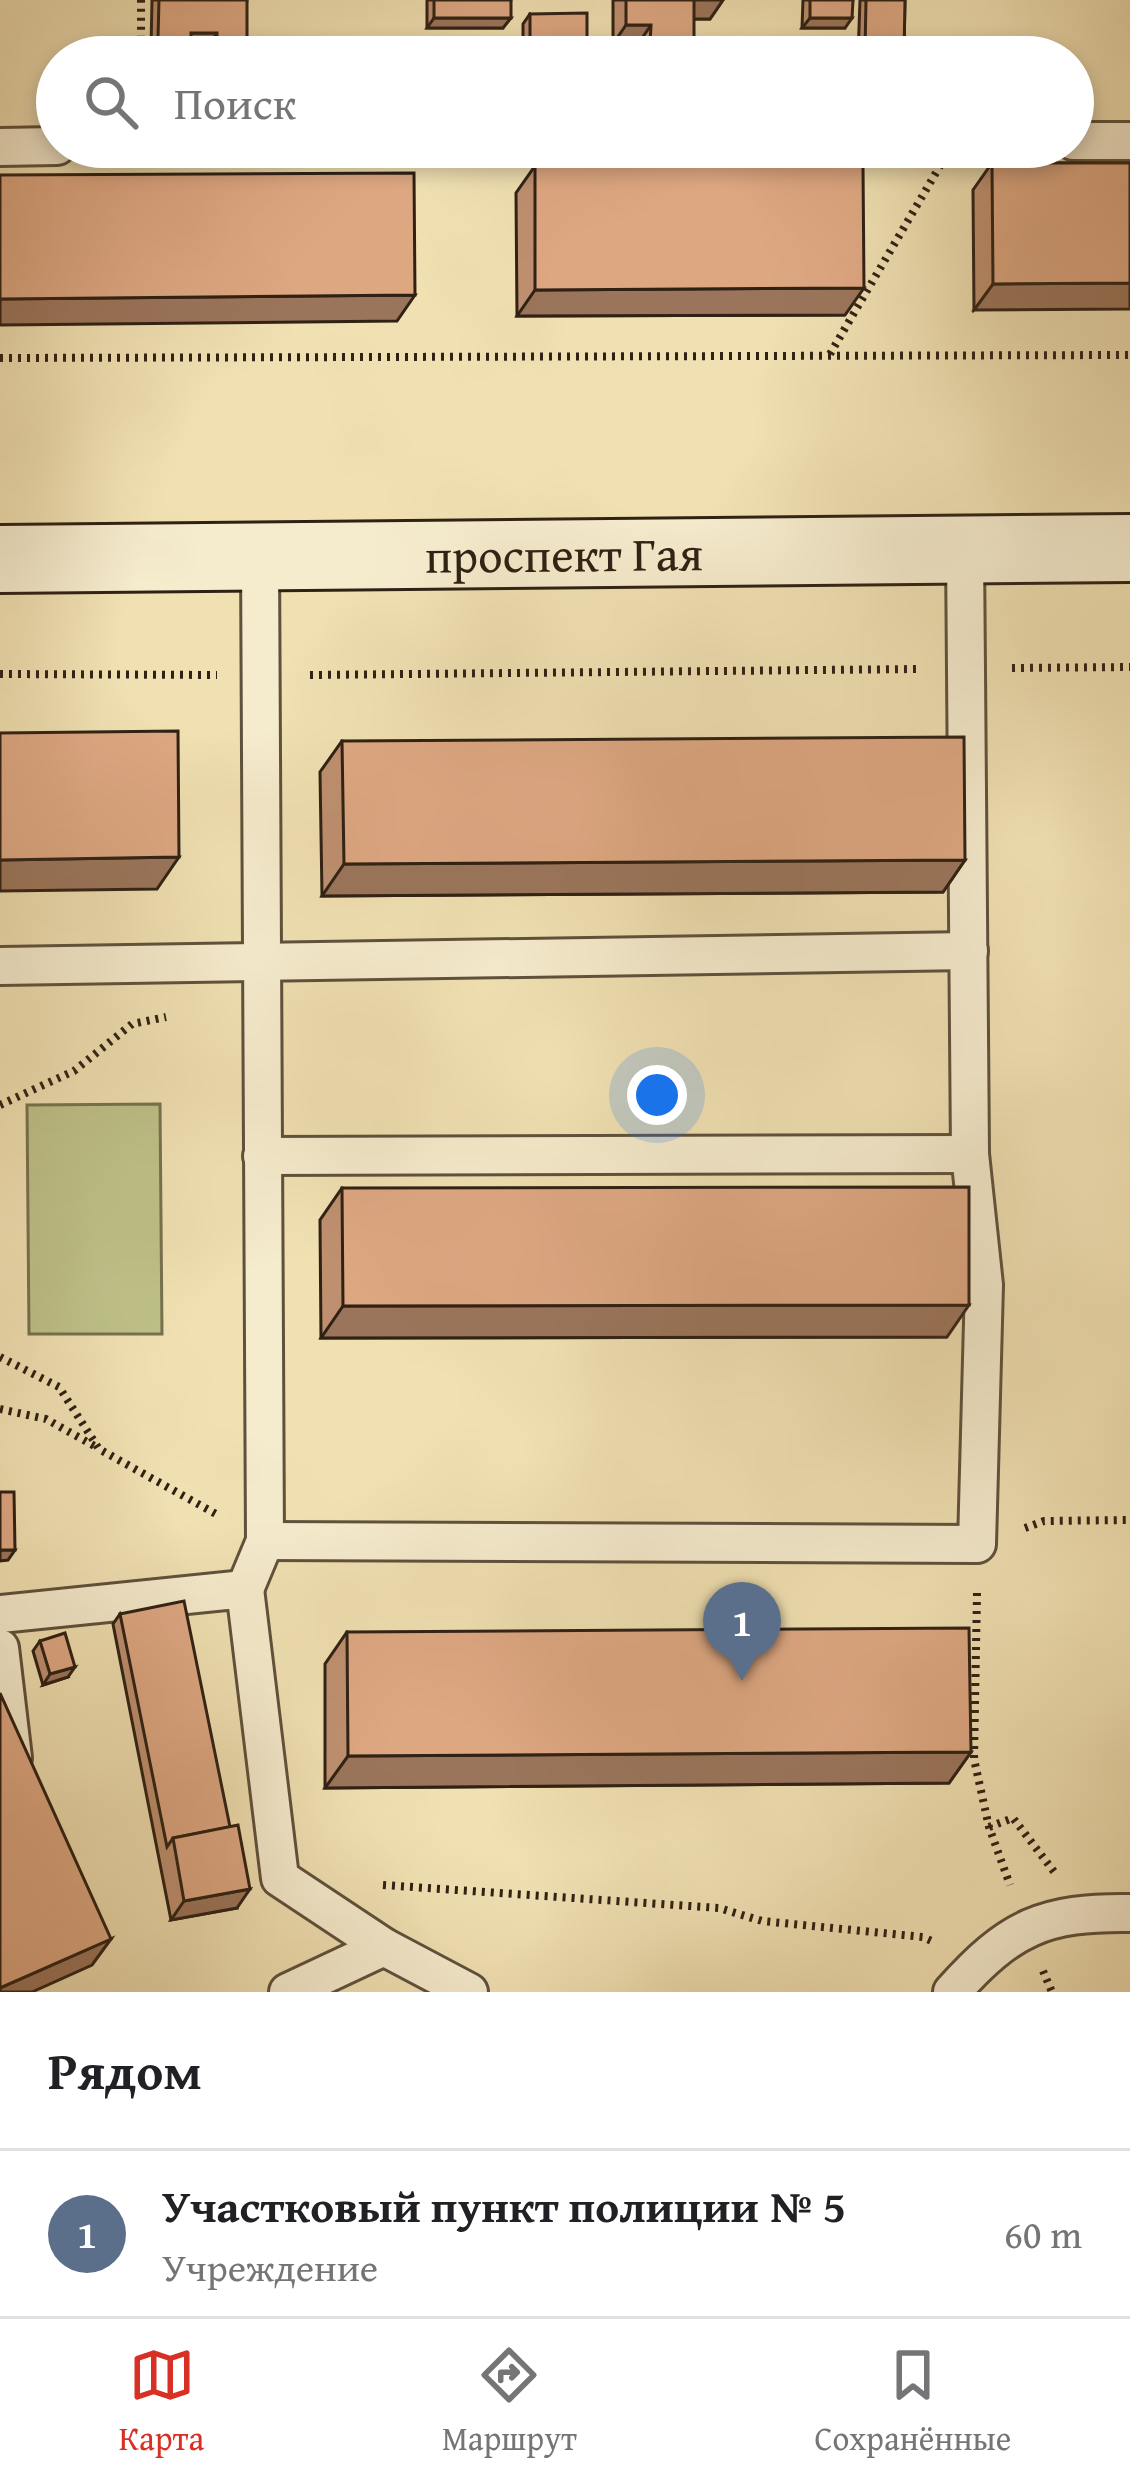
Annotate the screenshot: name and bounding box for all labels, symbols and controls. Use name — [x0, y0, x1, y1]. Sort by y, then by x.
search box — [36, 36, 1094, 168]
icon: search — [78, 69, 144, 135]
text: Поиск — [174, 70, 296, 135]
street label: проспект Гая — [425, 517, 703, 590]
your location — [627, 1065, 687, 1125]
pin: 1 — [703, 1582, 781, 1681]
text: Рядом — [48, 2033, 202, 2108]
text: Участковый пункт полиции № 5 — [162, 2173, 846, 2238]
text: 1 — [77, 2205, 97, 2262]
text: 60 m — [1004, 2205, 1082, 2262]
text: Учреждение — [162, 2238, 378, 2295]
tab: Карта — [119, 2342, 204, 2462]
tab: Маршрут — [442, 2342, 577, 2462]
tab: Сохранённые — [815, 2342, 1011, 2462]

